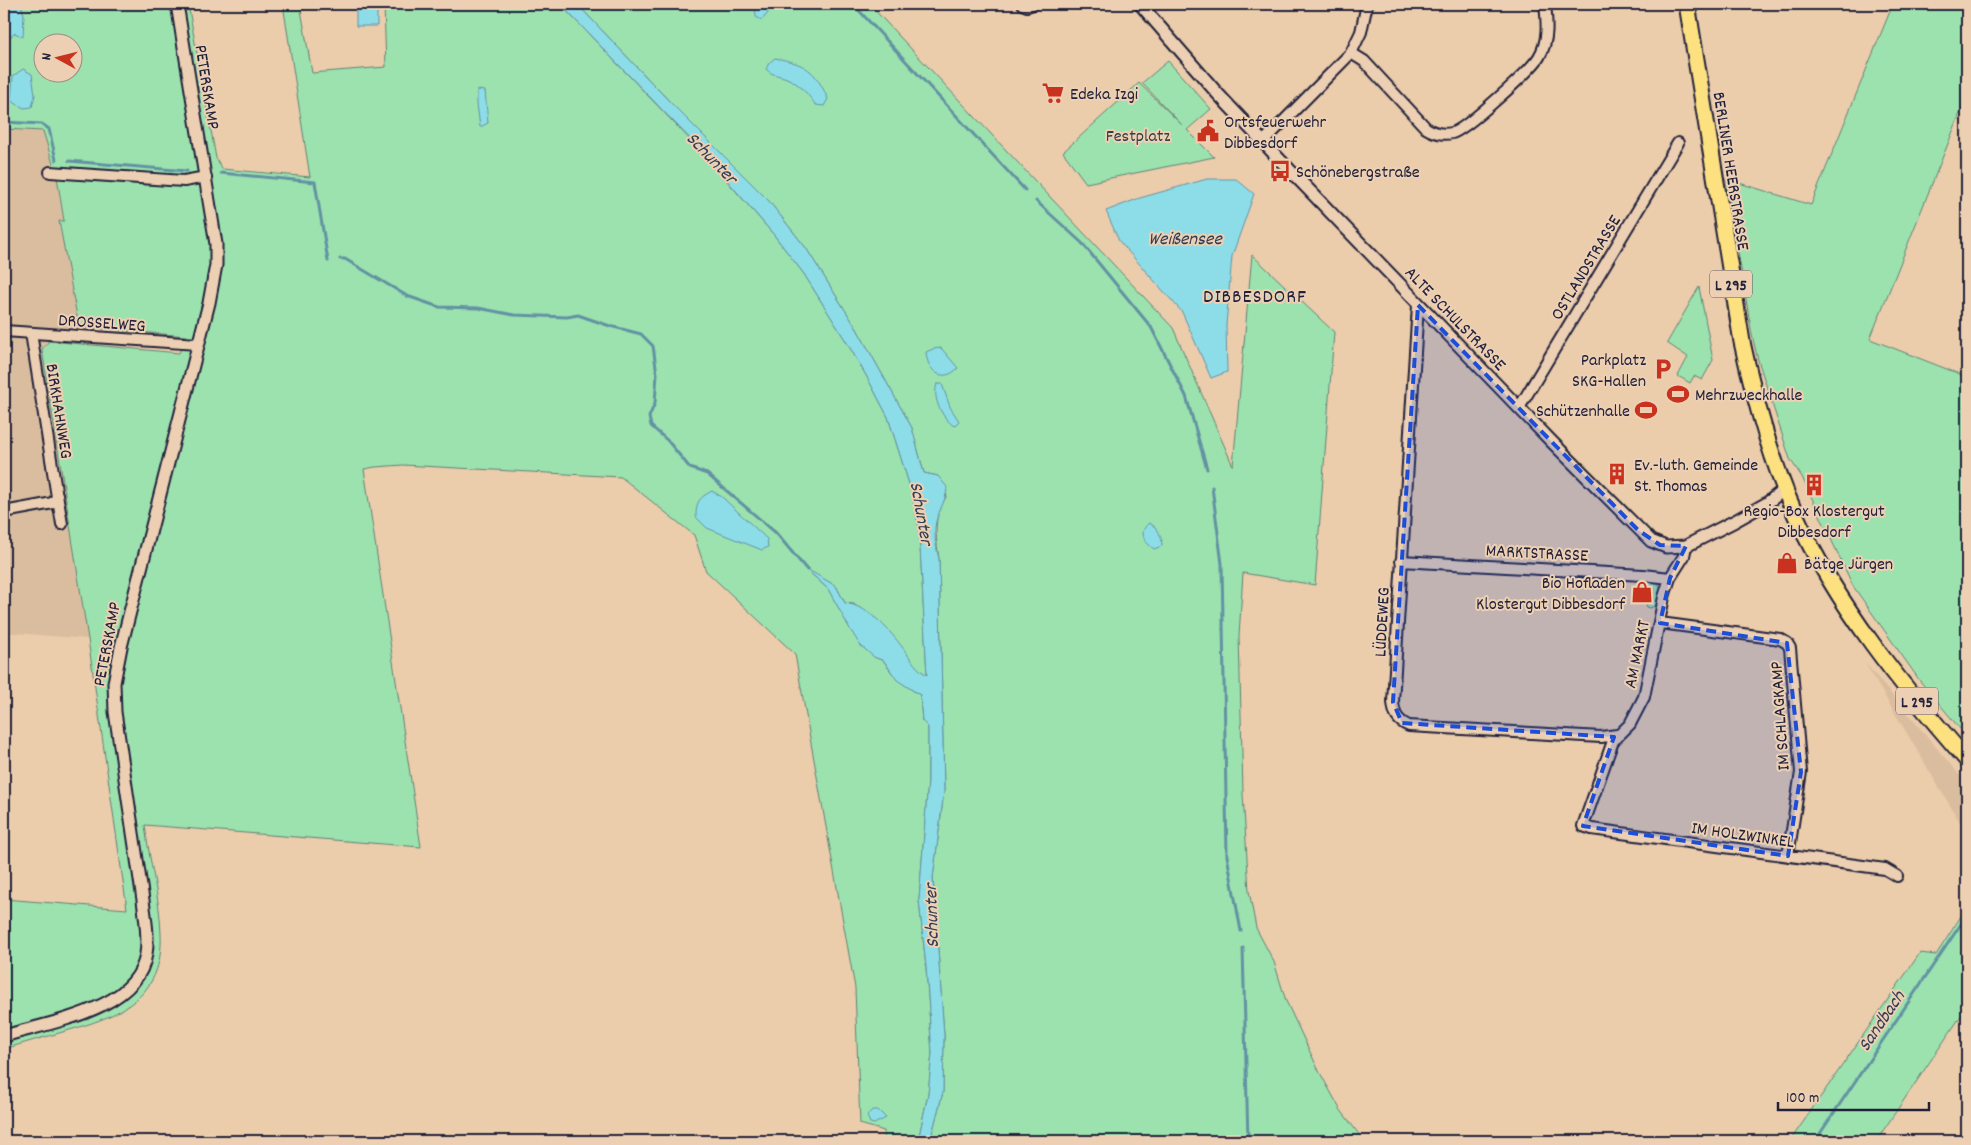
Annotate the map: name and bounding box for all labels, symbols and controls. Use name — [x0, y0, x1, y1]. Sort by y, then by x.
north arrow — [32, 32, 82, 82]
street label: PETERSKAMP — [187, 43, 225, 131]
text: N — [37, 52, 57, 61]
supermarket icon: Edeka Izgi — [1040, 80, 1066, 106]
place label: Edeka Izgi — [1070, 83, 1138, 108]
street label: BERLINER HEERSTRASSE — [1705, 90, 1754, 253]
place label: Ortsfeuerwehr Dibbesdorf — [1224, 111, 1327, 157]
public building icon: Ortsfeuerwehr Dibbesdorf — [1195, 118, 1221, 144]
park label: Festplatz — [1106, 125, 1170, 150]
water label: Schunter — [679, 127, 744, 193]
bus stop icon: Schönebergstraße — [1267, 158, 1293, 184]
place label: Schönebergstraße — [1296, 161, 1420, 186]
street label: OSTLANDSTRASSE — [1546, 211, 1628, 326]
water label: Weißensee — [1148, 227, 1223, 254]
street label: ALTE SCHULSTRASSE — [1398, 262, 1511, 378]
road number: L 295 — [1710, 270, 1752, 298]
district label: DIBBESDORF — [1203, 284, 1307, 312]
street label: DROSSELWEG — [57, 309, 146, 340]
place label: Parkplatz SKG-Hallen — [1572, 349, 1646, 395]
parking icon: Parkplatz SKG-Hallen — [1650, 356, 1676, 382]
street label: BIRKHAHNWEG — [38, 362, 77, 461]
sports icon: Mehrzweckhalle — [1665, 381, 1691, 407]
place label: Mehrzweckhalle — [1695, 384, 1803, 409]
sports icon: Schützenhalle — [1633, 397, 1659, 423]
place label: Schützenhalle — [1536, 400, 1630, 425]
place label: Ev.-luth. Gemeinde St. Thomas — [1634, 454, 1758, 500]
building icon: Ev.-luth. Gemeinde St. Thomas — [1604, 461, 1630, 487]
building icon: Regio-Box Klostergut Dibbesdorf — [1801, 472, 1827, 498]
water label: Schunter — [901, 480, 939, 549]
place label: Regio-Box Klostergut Dibbesdorf — [1743, 500, 1885, 546]
street label: MARKTSTRASSE — [1485, 539, 1589, 570]
shop icon: Bätge Jürgen — [1774, 550, 1800, 576]
place label: Bätge Jürgen — [1804, 553, 1893, 578]
place label: Bio Hofladen Klostergut Dibbesdorf — [1476, 572, 1626, 618]
shop icon: Bio Hofladen Klostergut Dibbesdorf — [1629, 579, 1655, 605]
street label: LÜDDEWEG — [1369, 587, 1398, 658]
street label: PETERSKAMP — [88, 600, 129, 689]
street label: AM MARKT — [1619, 618, 1658, 691]
street label: IM SCHLAGKAMP — [1765, 660, 1798, 771]
road number: L 295 — [1896, 688, 1938, 714]
street label: IM HOLZWINKEL — [1690, 817, 1796, 856]
water label: Schunter — [919, 881, 948, 948]
water label: Sandbach — [1853, 985, 1914, 1058]
scale bar — [1778, 1080, 1930, 1112]
text: 100 m — [1786, 1088, 1819, 1110]

